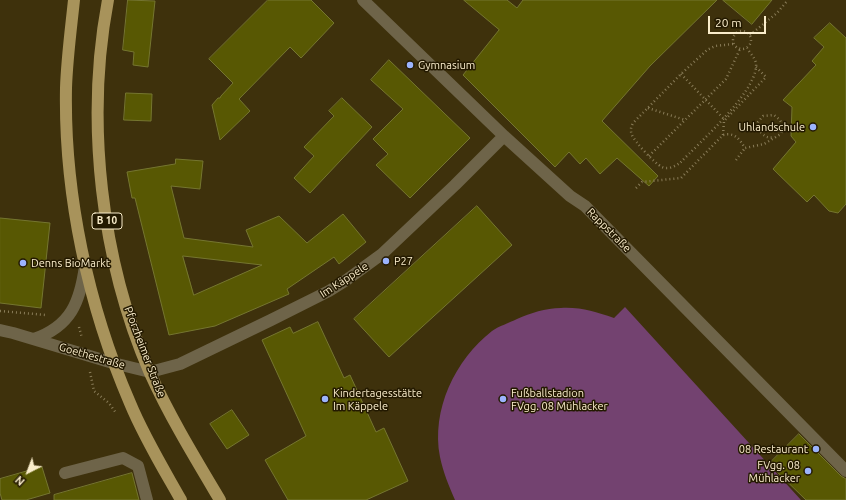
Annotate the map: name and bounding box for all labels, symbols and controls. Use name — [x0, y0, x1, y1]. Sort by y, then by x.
scale bar — [710, 8, 768, 34]
text: 20 m — [715, 16, 742, 29]
place label: Gymnasium — [418, 58, 475, 72]
marker: Gymnasium — [405, 60, 415, 70]
place label: Uhlandschule — [739, 120, 805, 134]
marker: Uhlandschule — [808, 122, 818, 132]
street label: Rappstraße — [584, 205, 634, 255]
road number: B 10 — [92, 213, 122, 229]
place label: P27 — [394, 254, 413, 268]
place label: Denns BioMarkt — [31, 256, 110, 270]
marker: P27 — [381, 256, 391, 266]
marker: Denns BioMarkt — [18, 258, 28, 268]
street label: Im Käppele — [317, 259, 371, 301]
street label: Pforzheimer Straße — [122, 305, 168, 399]
street label: Goethestraße — [57, 340, 127, 372]
place label: Kindertagesstätte Im Käppele — [333, 386, 422, 412]
place label: Fußballstadion FVgg. 08 Mühlacker — [511, 386, 608, 412]
marker: Kindertagesstätte Im Käppele — [320, 394, 330, 404]
marker: Fußballstadion FVgg. 08 Mühlacker — [498, 394, 508, 404]
place label: 08 Restaurant — [739, 442, 808, 456]
marker: 08 Restaurant — [811, 444, 821, 454]
north arrow — [8, 452, 48, 492]
place label: FVgg. 08 Mühlacker — [749, 458, 800, 484]
marker: FVgg. 08 Mühlacker — [803, 466, 813, 476]
text: N — [13, 474, 27, 488]

